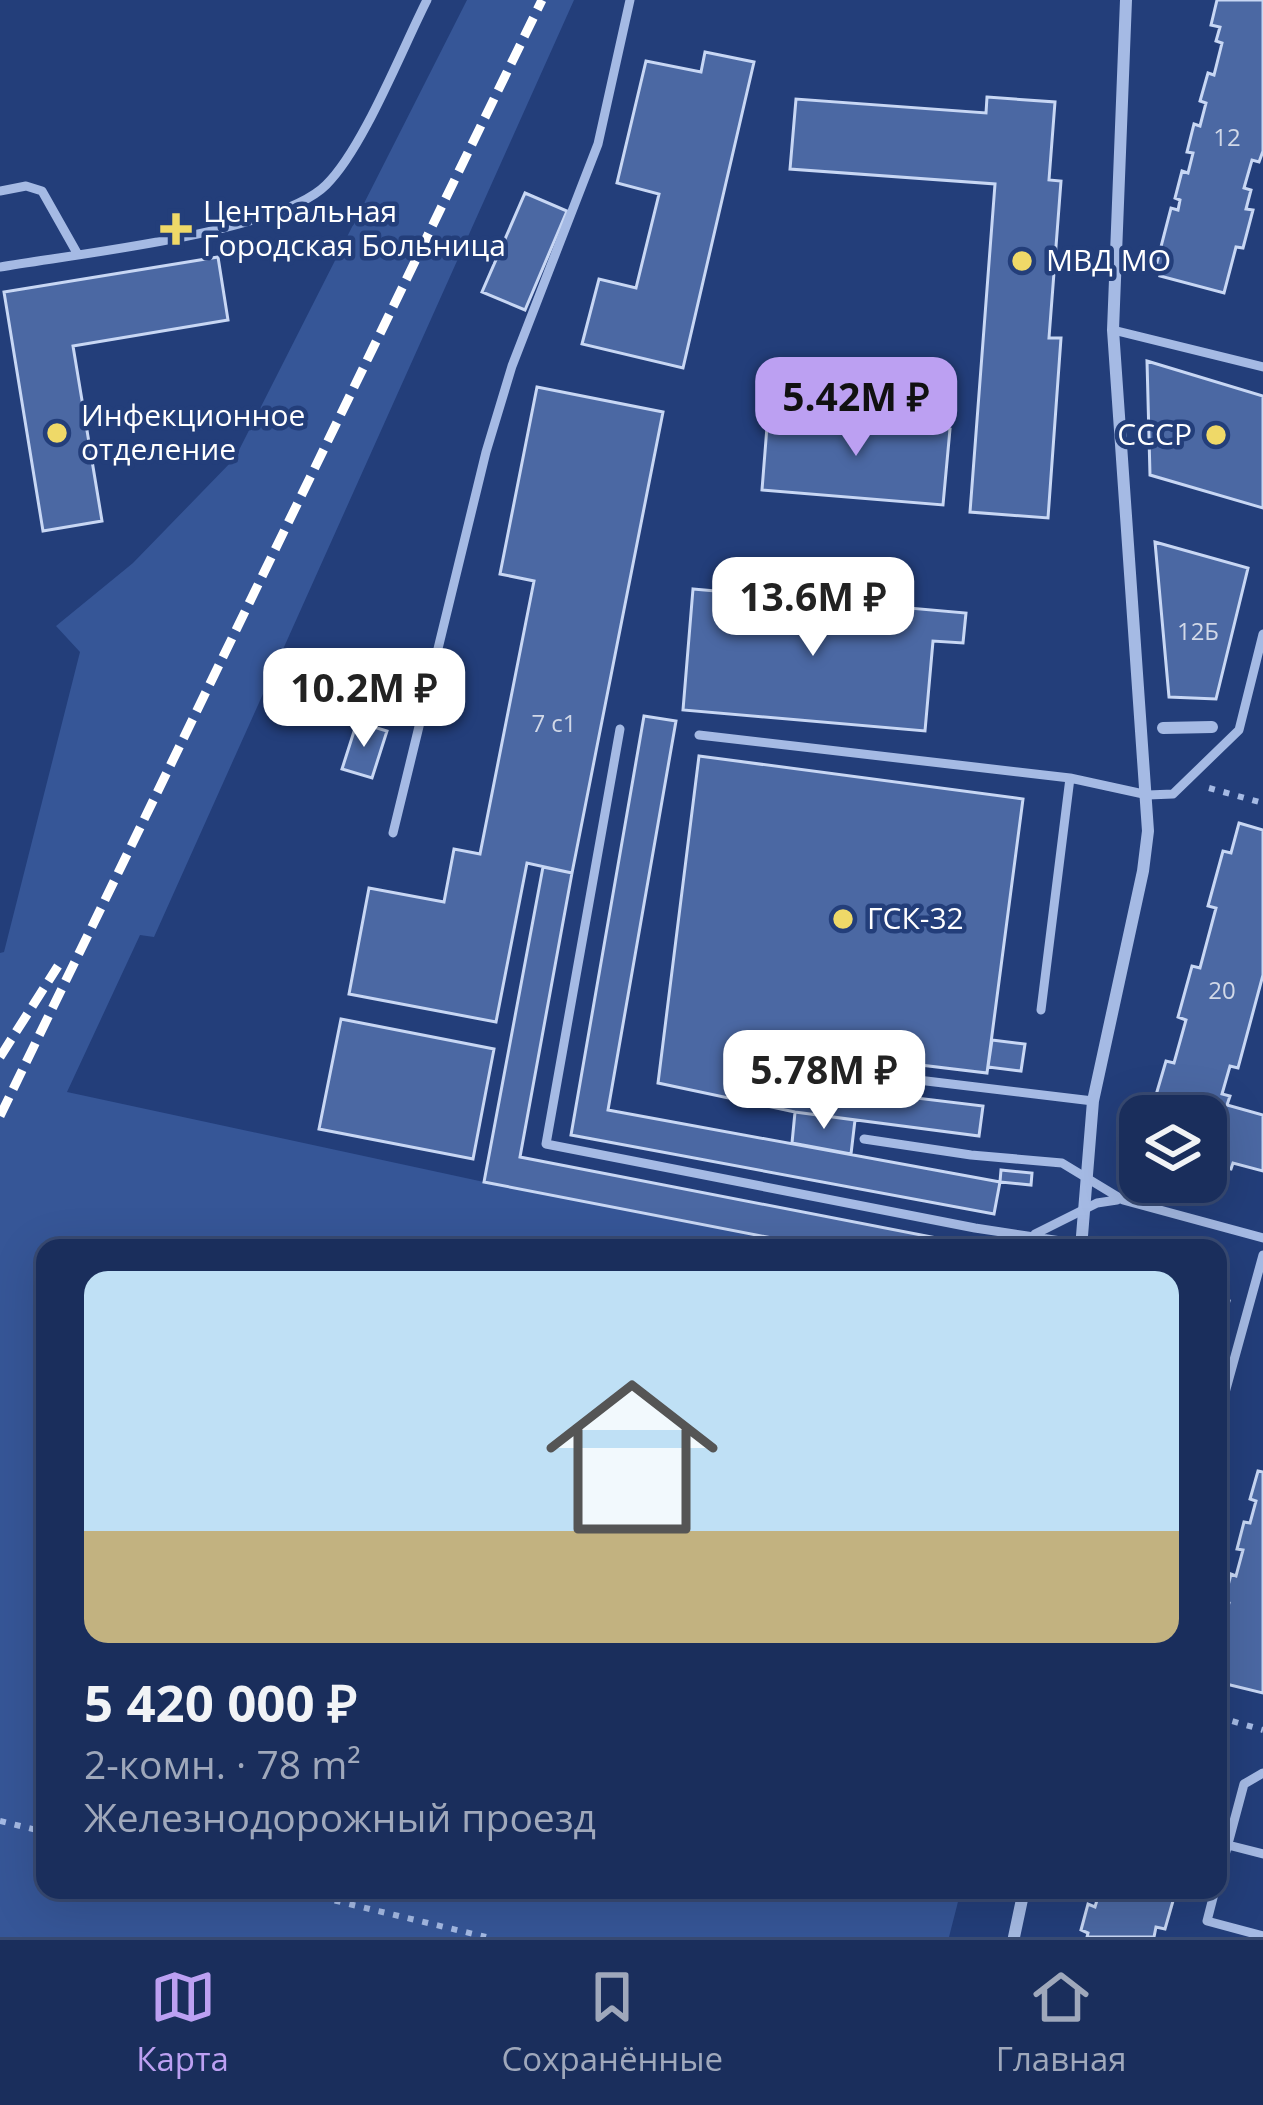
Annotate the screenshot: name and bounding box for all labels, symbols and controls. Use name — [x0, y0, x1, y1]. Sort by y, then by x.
house number: 12 — [1213, 120, 1241, 153]
place label: Центральная Городская Больница — [203, 190, 506, 265]
marker: Центральная Городская Больница — [160, 213, 192, 245]
place label: МВД МО — [1046, 239, 1171, 280]
marker: МВД МО — [1009, 248, 1035, 274]
pin: 5.42M ₽ — [745, 357, 967, 459]
text: 5.42M ₽ — [782, 369, 930, 422]
place label: Инфекционное отделение — [81, 394, 305, 469]
place label: СССР — [1117, 413, 1192, 454]
marker: Инфекционное отделение — [44, 420, 70, 446]
marker: СССР — [1203, 422, 1229, 448]
pin: 13.6M ₽ — [702, 557, 924, 659]
text: 13.6M ₽ — [739, 569, 887, 622]
house number: 12Б — [1177, 614, 1219, 647]
pin: 10.2M ₽ — [253, 648, 475, 750]
text: 10.2M ₽ — [290, 660, 438, 713]
house number: 7 с1 — [531, 706, 577, 739]
place label: ГСК-32 — [867, 897, 964, 938]
marker: ГСК-32 — [830, 906, 856, 932]
house number: 20 — [1208, 973, 1236, 1006]
pin: 5.78M ₽ — [713, 1030, 935, 1132]
text: 5.78M ₽ — [750, 1042, 898, 1095]
map controls — [1119, 1095, 1227, 1203]
button: layers — [1119, 1095, 1227, 1203]
icon: home — [524, 1349, 740, 1565]
text: 5 420 000 ₽ — [84, 1667, 358, 1737]
text: 2-комн. · 78 m² — [84, 1737, 361, 1790]
text: Железнодорожный проезд — [84, 1790, 596, 1843]
tab: Карта — [136, 1964, 229, 2081]
tab: Сохранённые — [502, 1964, 723, 2081]
tab: Главная — [996, 1964, 1127, 2081]

